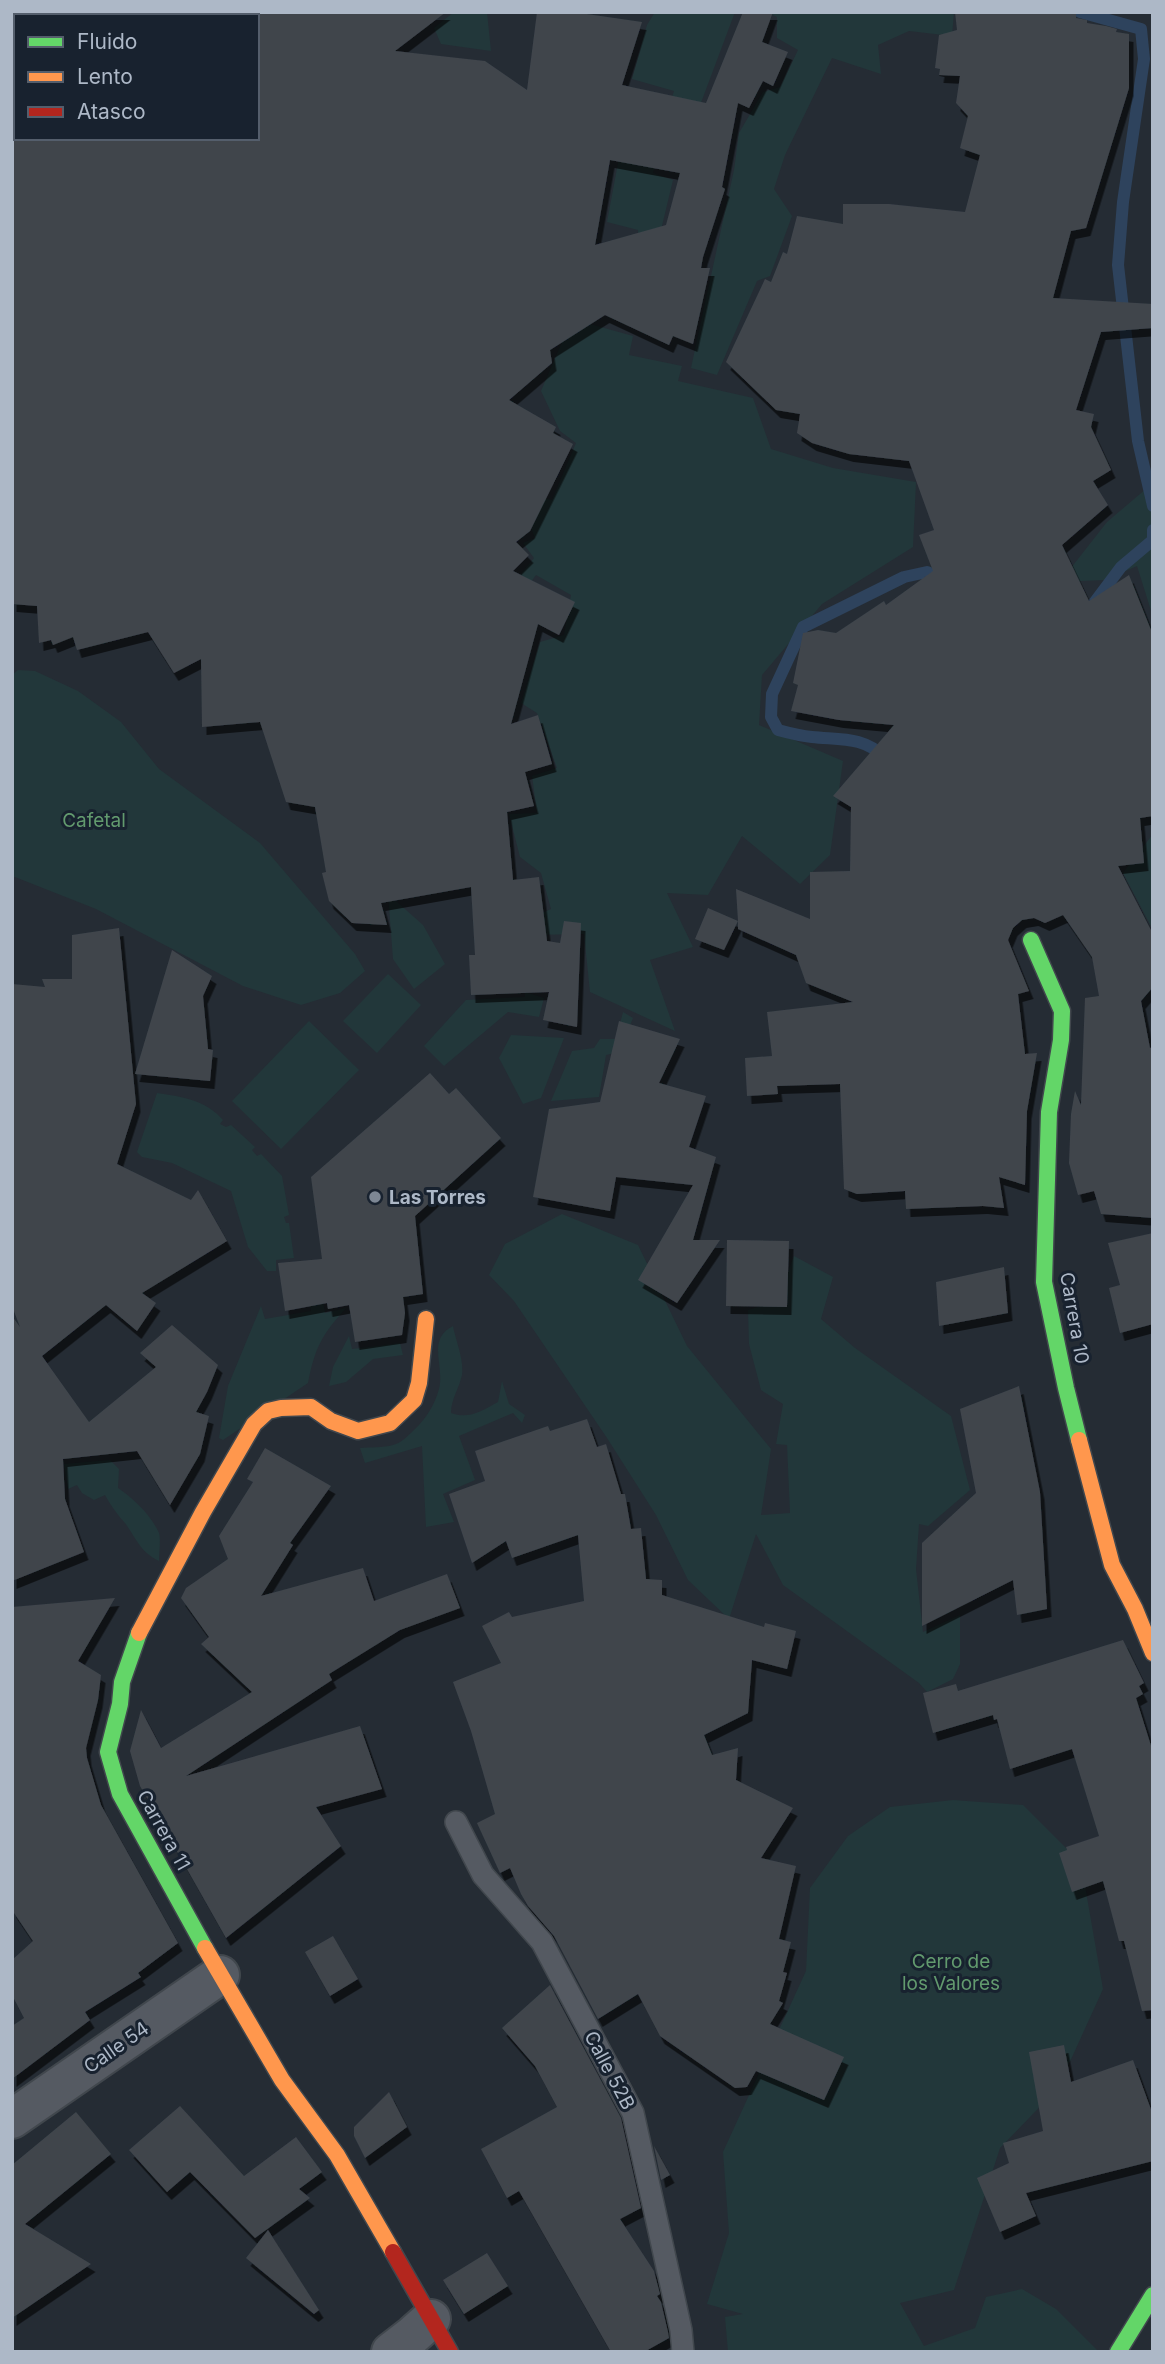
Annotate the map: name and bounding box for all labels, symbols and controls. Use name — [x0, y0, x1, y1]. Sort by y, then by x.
legend — [14, 14, 259, 140]
text: Fluido — [77, 29, 137, 54]
text: Lento — [77, 64, 133, 89]
text: Atasco — [77, 99, 146, 124]
park label: Cafetal — [62, 809, 126, 832]
place label: Las Torres — [389, 1186, 486, 1209]
marker: Las Torres — [367, 1189, 383, 1205]
street label: Carrera 10 — [1055, 1270, 1094, 1366]
street label: Carrera 11 — [132, 1786, 195, 1875]
park label: Cerro de los Valores — [902, 1950, 1000, 1995]
street label: Calle 54 — [79, 2017, 153, 2078]
street label: Calle 52B — [579, 2027, 640, 2113]

